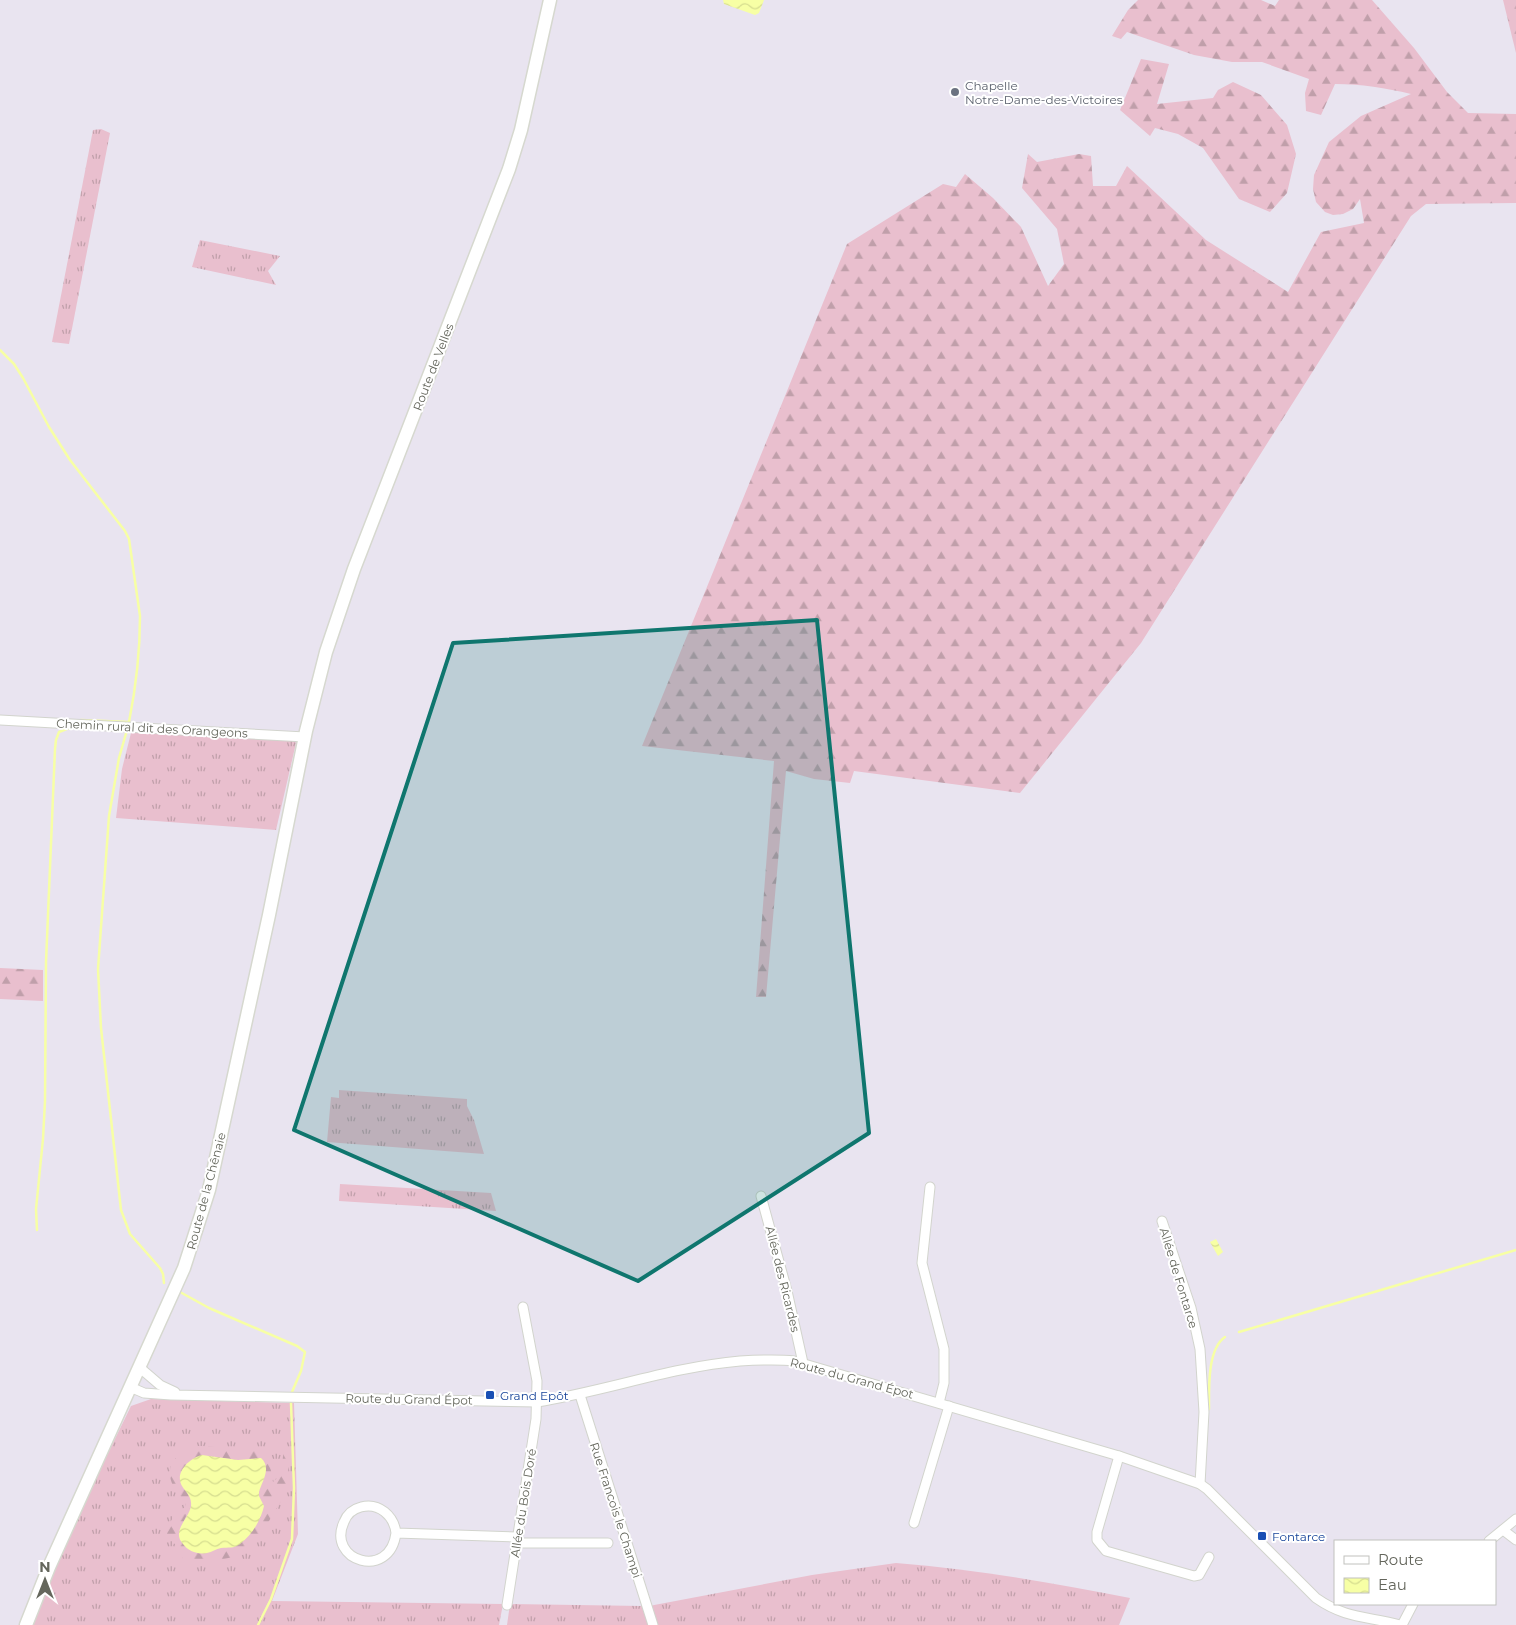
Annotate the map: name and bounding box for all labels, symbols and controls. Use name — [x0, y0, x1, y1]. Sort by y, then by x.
place label: Chapelle Notre-Dame-des-Victoires — [965, 78, 1123, 107]
marker: Chapelle Notre-Dame-des-Victoires — [949, 86, 961, 98]
street label: Route de Velles — [409, 321, 457, 413]
street label: Chemin rural dit des Orangeons — [56, 715, 248, 741]
street label: Route de la Chênaie — [183, 1131, 229, 1251]
street label: Allée des Ricardes — [763, 1224, 803, 1334]
street label: Allée de Fontarce — [1157, 1226, 1201, 1330]
street label: Route du Grand Épot — [789, 1354, 916, 1402]
place label: Grand Epôt — [500, 1388, 569, 1403]
marker: Grand Epôt — [484, 1389, 496, 1401]
street label: Route du Grand Épot — [345, 1390, 473, 1408]
street label: Rue Francois le Champi — [587, 1440, 645, 1580]
street label: Allée du Bois Doré — [507, 1447, 539, 1559]
place label: Fontarce — [1272, 1529, 1325, 1544]
marker: Fontarce — [1256, 1530, 1268, 1542]
legend — [1334, 1540, 1496, 1605]
text: Route — [1378, 1550, 1423, 1569]
north arrow — [20, 1555, 70, 1605]
text: N — [39, 1558, 51, 1576]
text: Eau — [1378, 1575, 1407, 1594]

